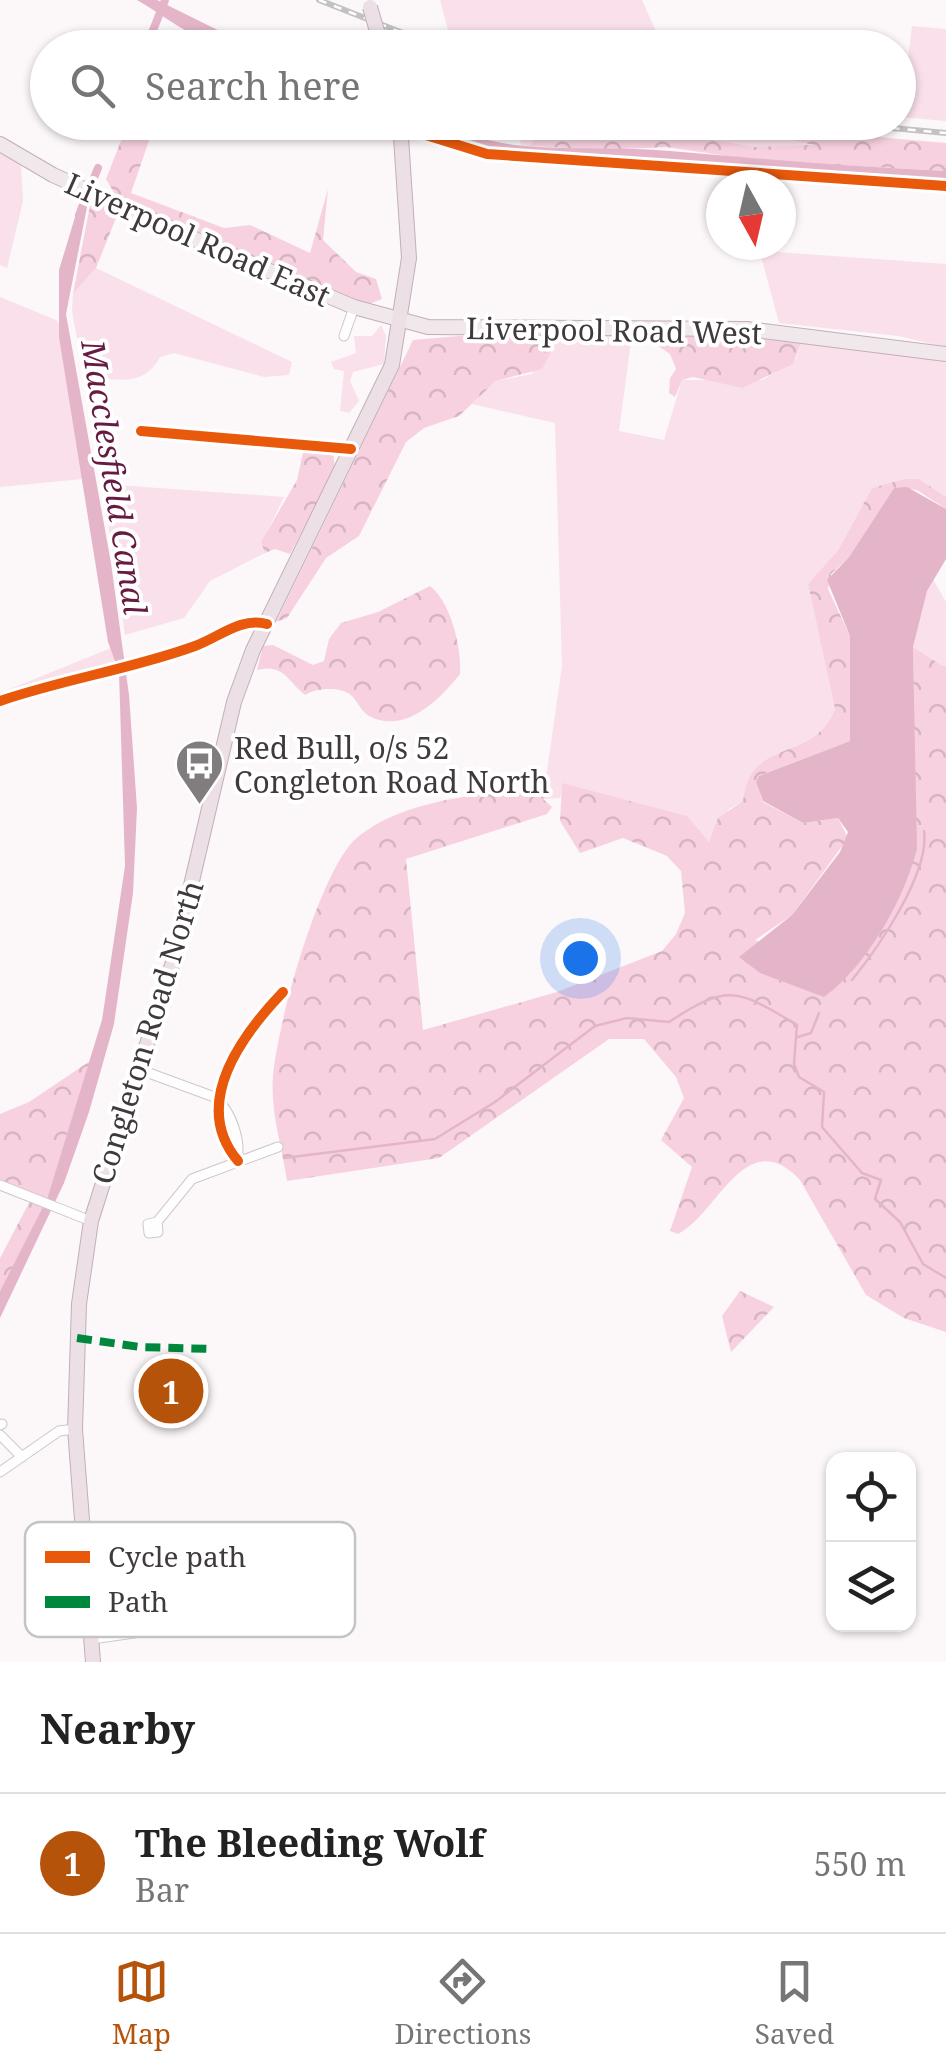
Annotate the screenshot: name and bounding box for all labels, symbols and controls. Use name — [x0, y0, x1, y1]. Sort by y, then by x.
search box — [30, 30, 916, 140]
icon: search — [65, 58, 120, 113]
text: Search here — [145, 59, 361, 111]
street label: Liverpool Road East — [59, 162, 337, 316]
north arrow — [706, 170, 796, 260]
street label: Liverpool Road West — [466, 307, 762, 353]
water label: Macclesfield Canal — [72, 336, 158, 618]
place label: Red Bull, o/s 52 Congleton Road North — [234, 727, 550, 802]
bus stop icon: Red Bull, o/s 52 Congleton Road North — [173, 738, 225, 806]
street label: Congleton Road North — [81, 875, 213, 1189]
your location — [555, 933, 606, 984]
pin: 1 — [138, 1354, 204, 1428]
map controls — [826, 1452, 916, 1632]
button: locate — [826, 1452, 916, 1542]
legend — [25, 1522, 355, 1637]
text: Cycle path — [108, 1537, 246, 1575]
button: layers — [826, 1542, 916, 1632]
text: Path — [108, 1582, 168, 1620]
text: Nearby — [40, 1699, 195, 1756]
text: The Bleeding Wolf — [135, 1816, 484, 1868]
text: 1 — [63, 1842, 82, 1885]
text: 550 m — [814, 1842, 906, 1885]
text: Bar — [135, 1868, 189, 1911]
tab: Map — [112, 1954, 171, 2052]
tab: Directions — [394, 1954, 531, 2052]
tab: Saved — [755, 1954, 834, 2052]

